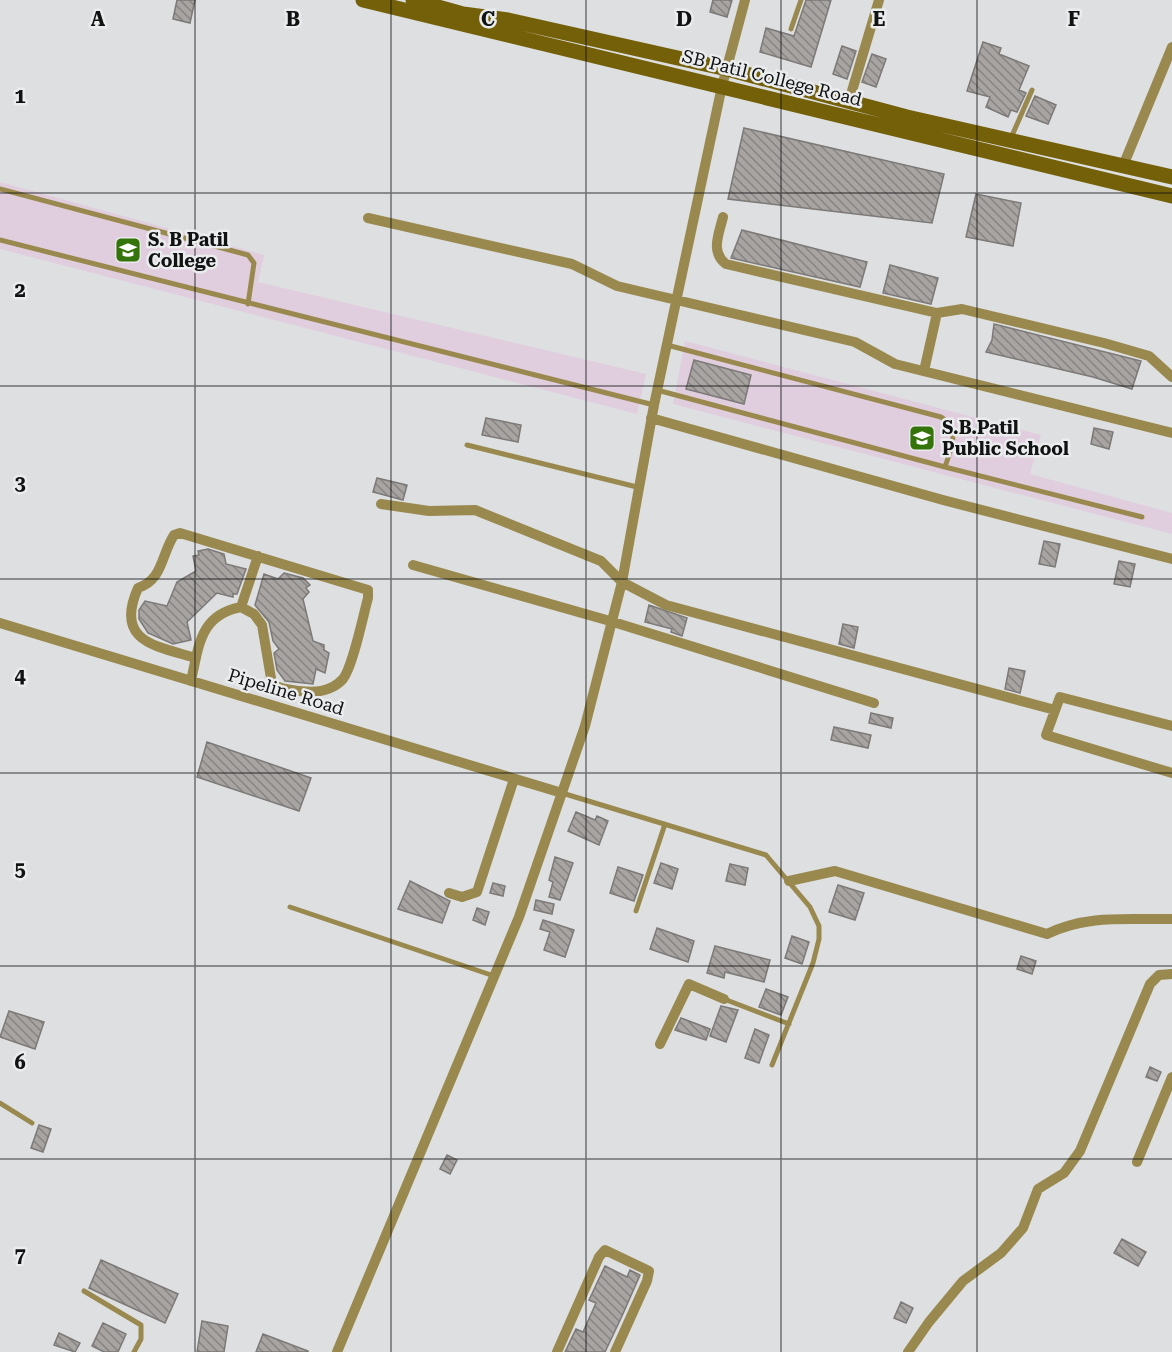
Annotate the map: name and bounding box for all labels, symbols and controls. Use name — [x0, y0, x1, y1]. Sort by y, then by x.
text: A — [91, 7, 106, 31]
text: B — [286, 7, 300, 31]
text: C — [481, 7, 495, 31]
text: D — [676, 7, 692, 31]
text: E — [873, 7, 886, 31]
text: F — [1068, 7, 1080, 31]
street label: SB Patil College Road — [680, 45, 865, 110]
text: 1 — [14, 84, 26, 108]
place label: S. B Patil College — [148, 229, 229, 271]
school or university icon: S. B Patil College — [113, 235, 143, 265]
text: 2 — [14, 278, 26, 302]
place label: S.B.Patil Public School — [942, 417, 1069, 459]
school or university icon: S.B.Patil Public School — [907, 423, 937, 453]
text: 3 — [14, 471, 26, 495]
text: 4 — [14, 664, 26, 688]
street label: Pipeline Road — [225, 664, 347, 719]
text: 5 — [14, 857, 26, 881]
text: 6 — [14, 1050, 26, 1074]
text: 7 — [14, 1243, 26, 1267]

